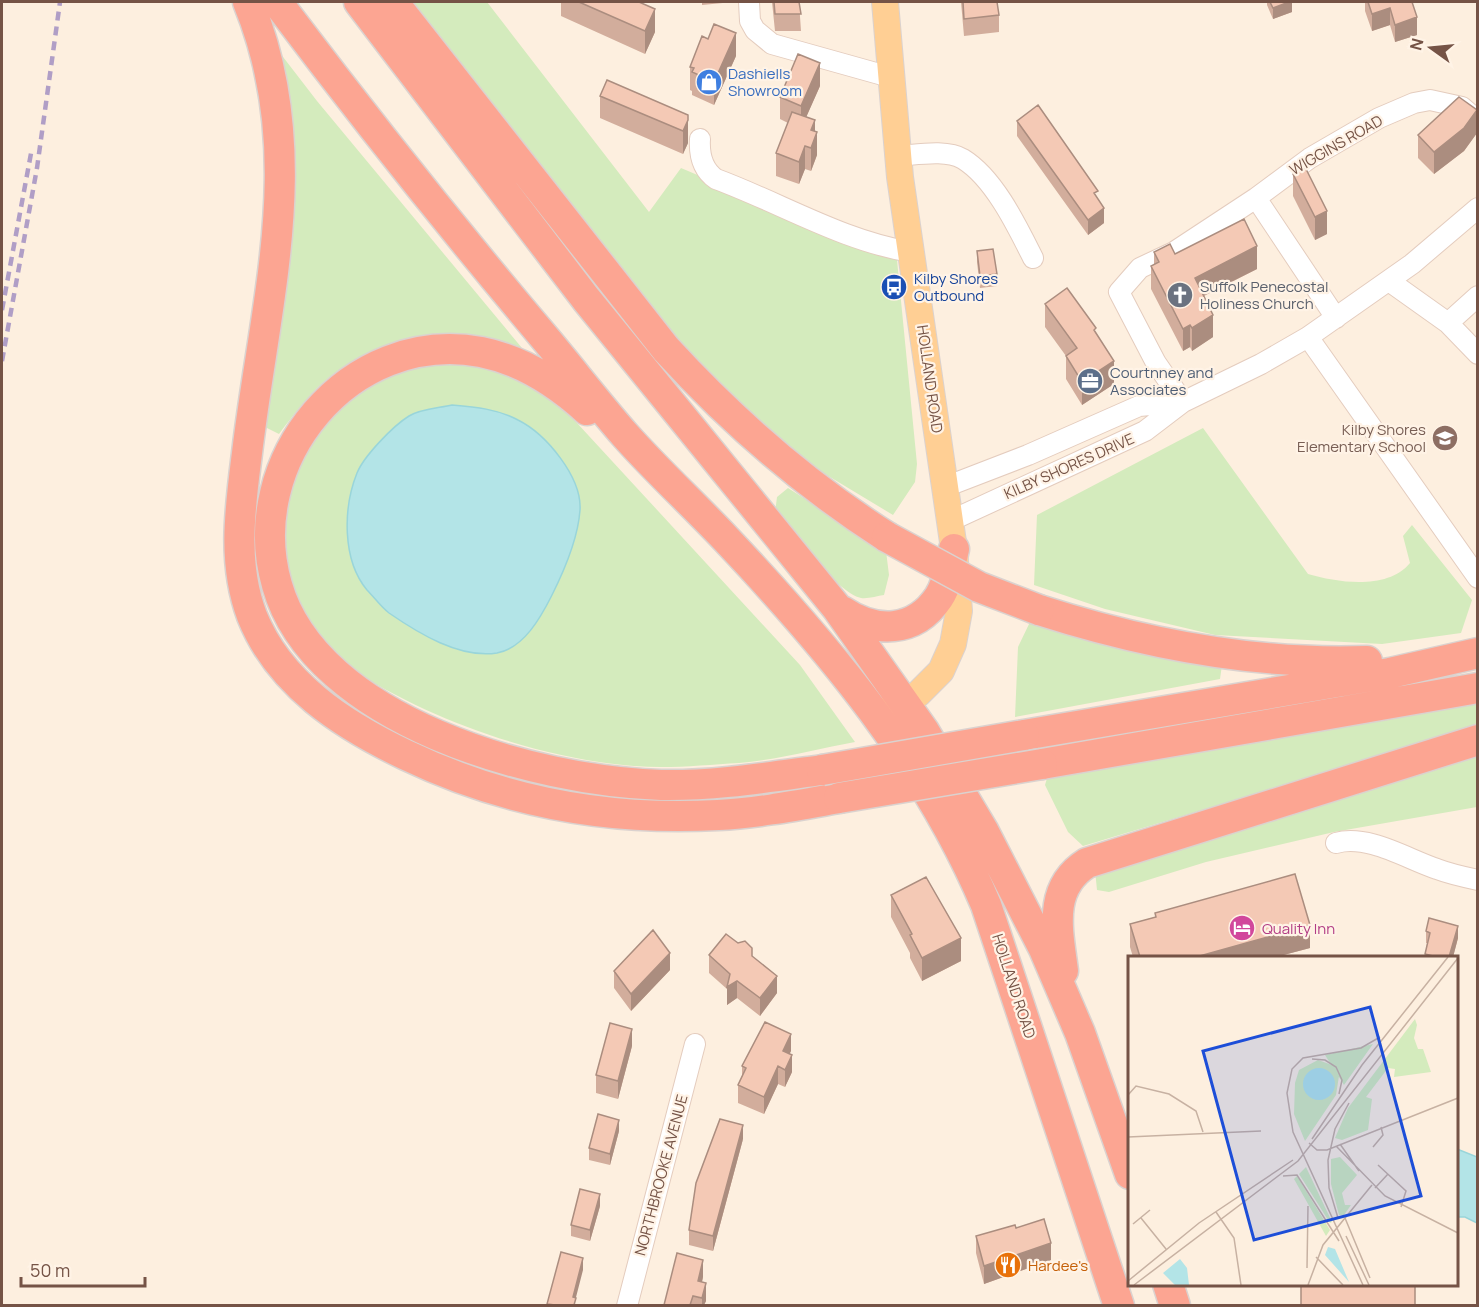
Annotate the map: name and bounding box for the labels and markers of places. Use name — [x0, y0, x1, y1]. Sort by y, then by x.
place label: Dashiells Showroom — [728, 63, 802, 101]
shop icon: Dashiells Showroom — [694, 67, 724, 97]
place label: Kilby Shores Outbound — [914, 268, 998, 306]
bus stop icon: Kilby Shores Outbound — [879, 272, 909, 302]
place label: Suffolk Penecostal Holiness Church — [1200, 276, 1328, 314]
church icon: Suffolk Penecostal Holiness Church — [1165, 280, 1195, 310]
place label: Courtnney and Associates — [1110, 362, 1213, 400]
office icon: Courtnney and Associates — [1075, 366, 1105, 396]
place label: Kilby Shores Elementary School — [1297, 419, 1426, 457]
school or university icon: Kilby Shores Elementary School — [1430, 423, 1460, 453]
hotel icon: Quality Inn — [1227, 913, 1257, 943]
place label: Quality Inn — [1262, 918, 1335, 939]
restaurant icon: Hardee's — [993, 1250, 1023, 1280]
place label: Hardee's — [1028, 1255, 1088, 1276]

